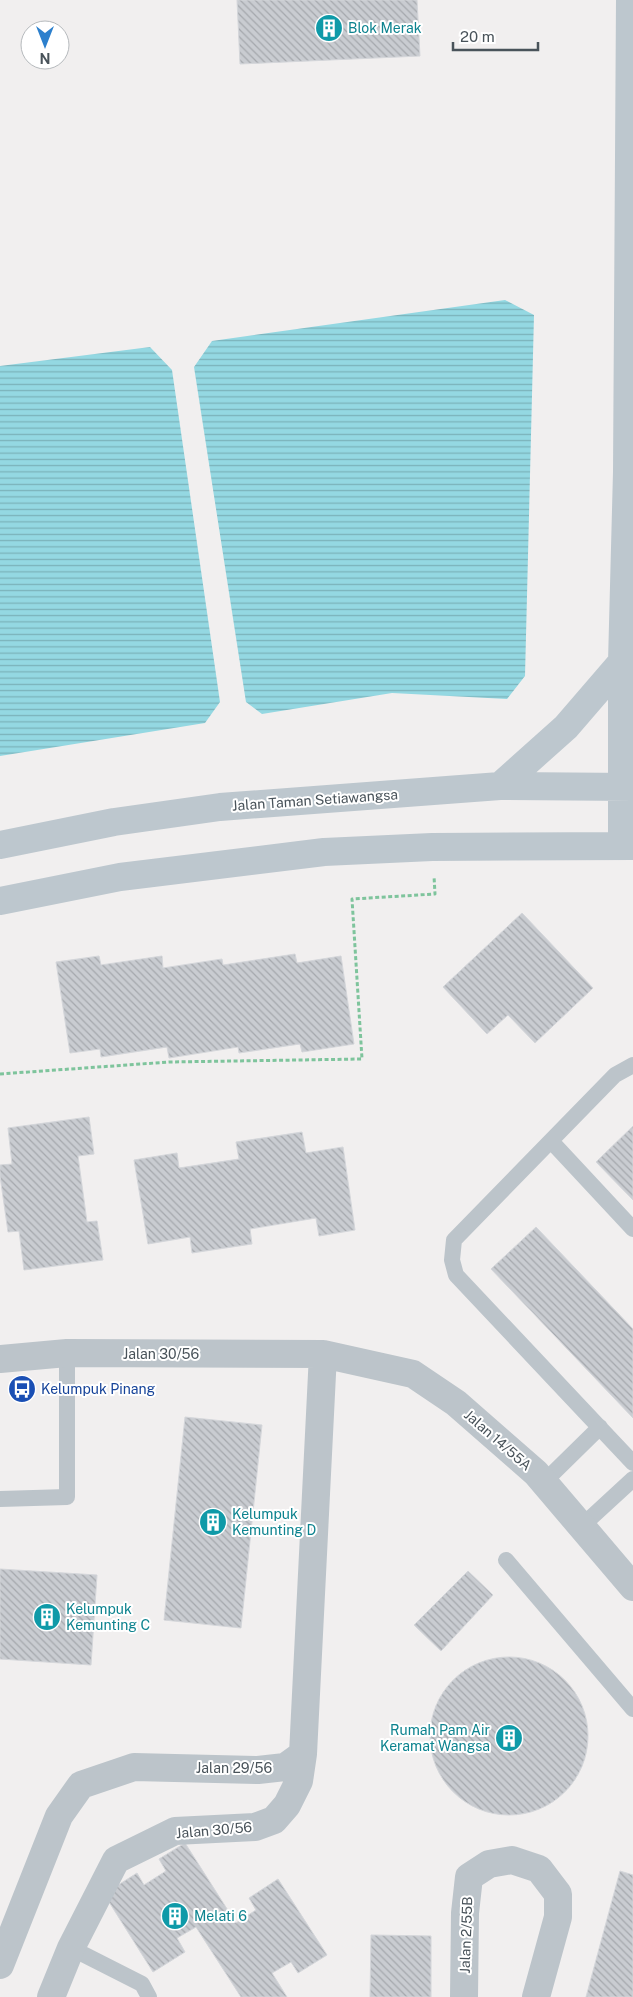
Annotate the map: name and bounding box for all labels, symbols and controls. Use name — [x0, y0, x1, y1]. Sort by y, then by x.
building icon: Blok Merak — [314, 13, 344, 43]
north arrow — [20, 20, 70, 70]
place label: Blok Merak — [348, 20, 422, 36]
scale bar — [453, 20, 538, 52]
text: 20 m — [460, 28, 495, 45]
text: N — [40, 50, 50, 66]
street label: Jalan Taman Setiawangsa — [231, 786, 399, 814]
street label: Jalan 30/56 — [123, 1346, 200, 1362]
bus stop icon: Kelumpuk Pinang — [7, 1374, 37, 1404]
place label: Kelumpuk Pinang — [41, 1381, 156, 1397]
street label: Jalan 14/55A — [461, 1406, 535, 1474]
place label: Kelumpuk Kemunting D — [232, 1506, 316, 1538]
building icon: Kelumpuk Kemunting D — [198, 1507, 228, 1537]
place label: Kelumpuk Kemunting C — [66, 1601, 150, 1633]
building icon: Kelumpuk Kemunting C — [32, 1602, 62, 1632]
place label: Rumah Pam Air Keramat Wangsa — [380, 1722, 490, 1754]
building icon: Rumah Pam Air Keramat Wangsa — [494, 1723, 524, 1753]
street label: Jalan 29/56 — [196, 1760, 272, 1776]
street label: Jalan 30/56 — [175, 1819, 253, 1841]
street label: Jalan 2/55B — [457, 1896, 475, 1974]
building icon: Melati 6 — [160, 1901, 190, 1931]
place label: Melati 6 — [194, 1908, 247, 1924]

